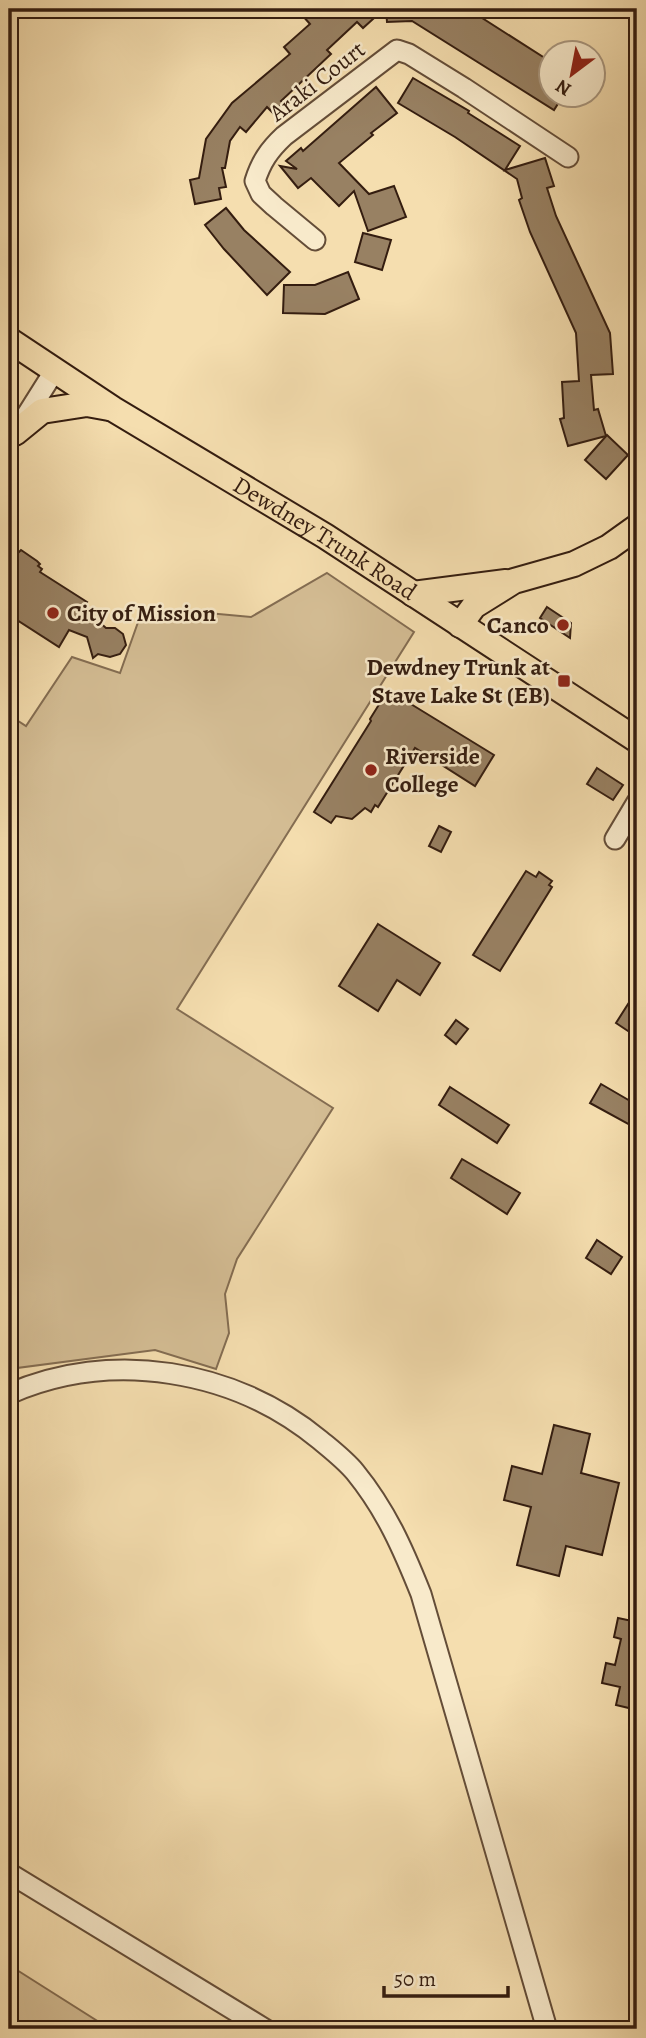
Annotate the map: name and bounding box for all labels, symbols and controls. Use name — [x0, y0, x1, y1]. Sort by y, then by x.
street label: Araki Court — [262, 33, 372, 129]
north arrow — [538, 38, 608, 108]
text: N — [551, 73, 576, 102]
street label: Dewdney Trunk Road — [227, 469, 423, 608]
place label: City of Mission — [67, 597, 216, 629]
marker: City of Mission — [45, 605, 61, 621]
place label: Canco — [487, 609, 549, 641]
marker: Canco — [555, 617, 571, 633]
place label: Dewdney Trunk at Stave Lake St (EB) — [366, 651, 550, 711]
marker: Dewdney Trunk at Stave Lake St (EB) — [556, 673, 572, 689]
place label: Riverside College — [385, 740, 480, 800]
marker: Riverside College — [363, 762, 379, 778]
scale bar — [384, 1954, 508, 1998]
text: 50 m — [394, 1965, 436, 1993]

